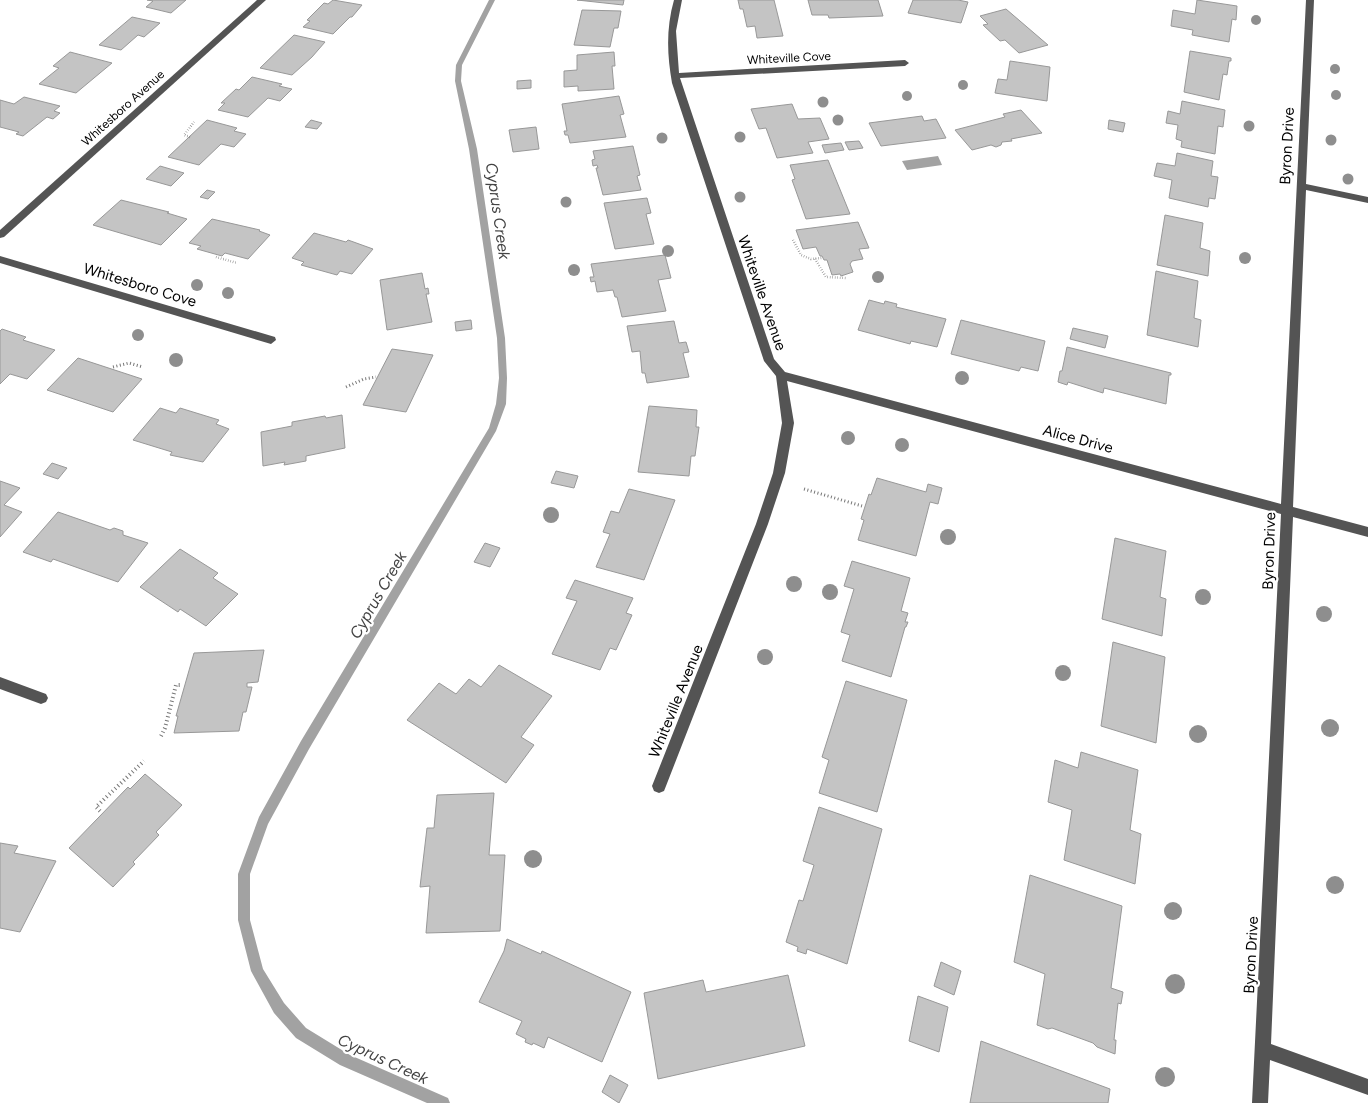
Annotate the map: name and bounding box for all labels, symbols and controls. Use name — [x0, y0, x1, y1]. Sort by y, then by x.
street label: Whiteville Cove — [747, 49, 832, 67]
street label: Whitesboro Avenue — [79, 67, 167, 149]
street label: Byron Drive — [1276, 107, 1298, 185]
water label: Cyprus Creek — [482, 161, 514, 262]
street label: Whiteville Avenue — [734, 233, 790, 353]
street label: Whitesboro Cove — [81, 259, 199, 311]
street label: Alice Drive — [1041, 421, 1115, 457]
street label: Byron Drive — [1259, 512, 1279, 590]
water label: Cyprus Creek — [345, 547, 411, 642]
street label: Whiteville Avenue — [645, 642, 707, 760]
street label: Byron Drive — [1240, 916, 1262, 994]
water label: Cyprus Creek — [335, 1030, 432, 1089]

